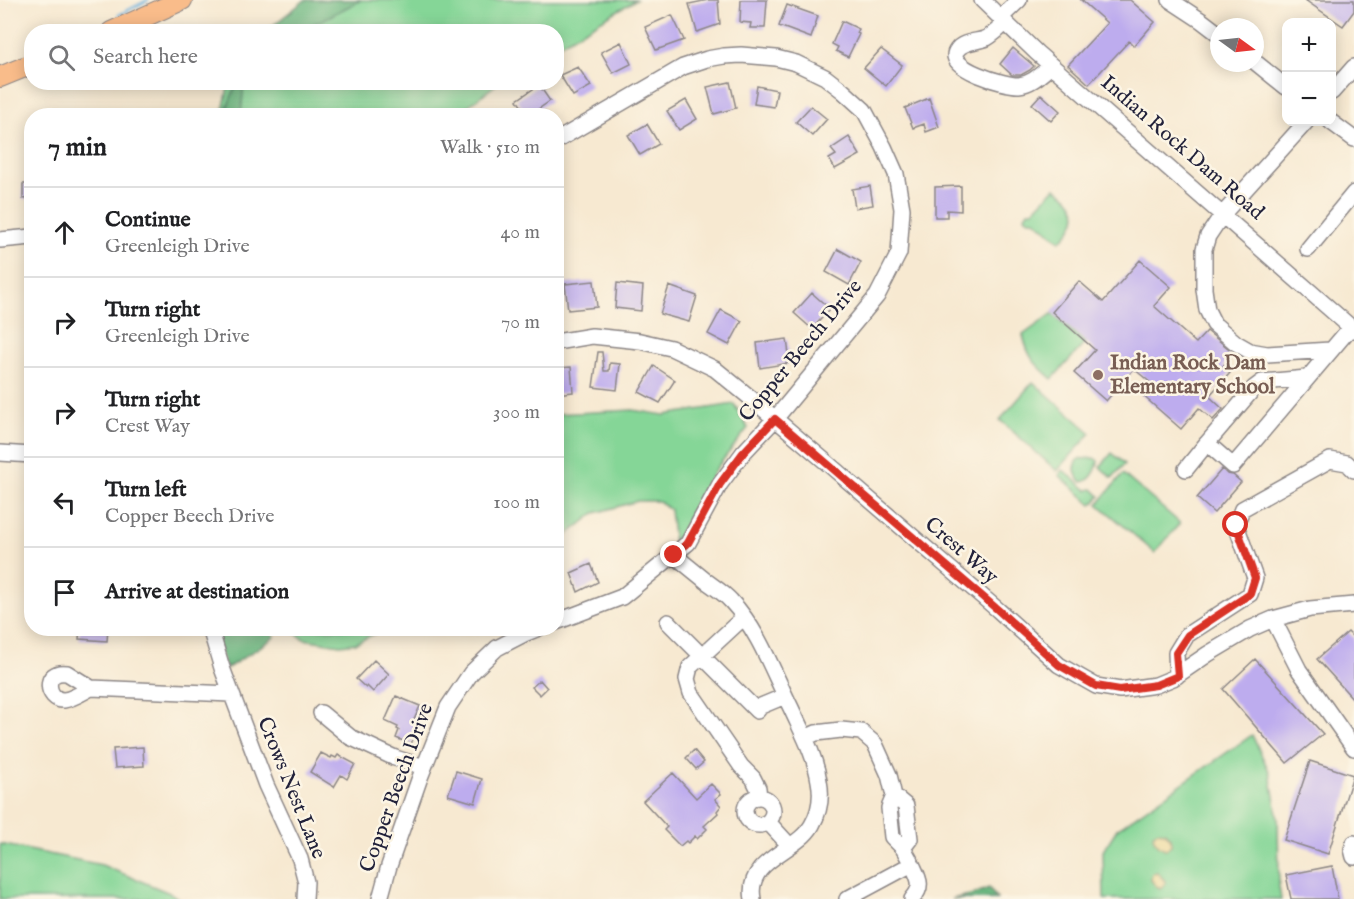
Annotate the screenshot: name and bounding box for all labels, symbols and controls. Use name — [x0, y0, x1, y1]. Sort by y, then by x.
north arrow — [1210, 18, 1264, 72]
map controls — [1282, 18, 1336, 126]
button: + — [1282, 18, 1336, 72]
search box — [24, 24, 564, 90]
icon: search — [45, 41, 78, 74]
text: Search here — [93, 43, 198, 71]
street label: Indian Rock Dam Road — [1095, 70, 1270, 227]
button: − — [1282, 72, 1336, 126]
text: 7 min — [48, 131, 107, 164]
text: Walk · 510 m — [440, 135, 540, 160]
text: Continue — [105, 206, 191, 234]
icon: ahead — [48, 216, 81, 249]
text: 40 m — [501, 220, 540, 245]
text: Greenleigh Drive — [105, 234, 250, 259]
street label: Copper Beech Drive — [733, 274, 869, 428]
text: Turn right — [105, 296, 200, 324]
icon: right — [48, 306, 81, 339]
text: 70 m — [501, 310, 540, 335]
text: Greenleigh Drive — [105, 324, 250, 349]
place label: Indian Rock Dam Elementary School — [1110, 350, 1276, 401]
marker: Indian Rock Dam Elementary School — [1091, 368, 1105, 382]
text: Turn right — [105, 386, 200, 414]
icon: right — [48, 396, 81, 429]
text: 300 m — [493, 400, 540, 425]
text: Crest Way — [105, 414, 190, 439]
text: Turn left — [105, 476, 187, 504]
icon: left — [48, 486, 81, 519]
text: 100 m — [493, 490, 540, 515]
text: Copper Beech Drive — [105, 504, 274, 529]
street label: Crest Way — [918, 511, 1004, 591]
route start — [1222, 511, 1248, 537]
route end — [660, 541, 686, 567]
icon: arrive — [48, 576, 81, 609]
text: Arrive at destination — [105, 578, 289, 606]
street label: Copper Beech Drive — [354, 699, 440, 876]
street label: Crows Nest Lane — [250, 713, 332, 863]

